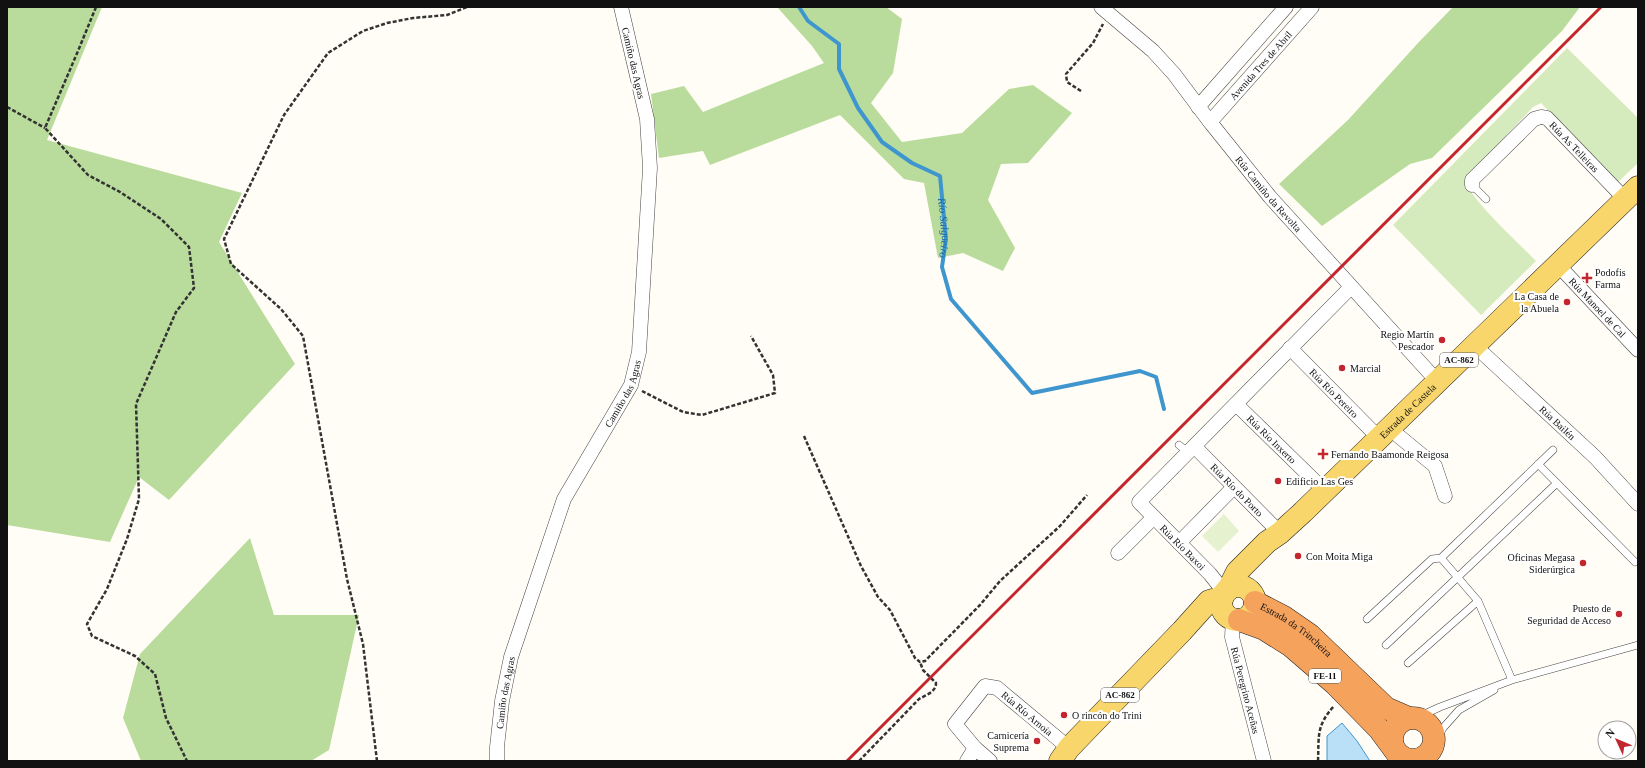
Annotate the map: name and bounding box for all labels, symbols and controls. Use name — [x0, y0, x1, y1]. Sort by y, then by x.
street label: Camiño das Agras — [620, 26, 647, 100]
street label: Avenida Tres de Abril — [1227, 29, 1294, 102]
street label: Rúa As Telleiras — [1547, 119, 1601, 175]
street label: Rúa Camiño da Revolta — [1233, 154, 1304, 234]
water label: Río Salgueiro — [936, 196, 952, 259]
place label: Podofis Farma — [1595, 267, 1626, 290]
marker: Podofis Farma — [1582, 273, 1592, 283]
street label: Rúa Manoel de Cal — [1567, 276, 1628, 340]
place label: La Casa de la Abuela — [1515, 291, 1560, 314]
marker: La Casa de la Abuela — [1562, 297, 1572, 307]
place label: Regio Martín Pescador — [1380, 329, 1435, 352]
marker: Regio Martín Pescador — [1437, 335, 1447, 345]
road number: AC-862 — [1440, 353, 1478, 367]
street label: Camiño das Agras — [602, 359, 643, 429]
marker: Marcial — [1337, 363, 1347, 373]
place label: Marcial — [1350, 363, 1381, 374]
street label: Rúa Río Pereiro — [1307, 366, 1361, 420]
street label: Estrada de Castela — [1377, 381, 1439, 441]
street label: Rúa Bailén — [1537, 404, 1577, 442]
street label: Rúa Río Inxerto — [1244, 413, 1298, 466]
marker: Fernando Baamonde Reigosa — [1318, 449, 1328, 459]
place label: Fernando Baamonde Reigosa — [1331, 449, 1449, 460]
street label: Rúa Río do Porto — [1208, 461, 1265, 519]
marker: Edificio Las Ges — [1273, 476, 1283, 486]
place label: Edificio Las Ges — [1286, 476, 1353, 487]
street label: Rúa Río Baxoi — [1158, 522, 1208, 572]
marker: Con Moita Miga — [1293, 551, 1303, 561]
place label: Con Moita Miga — [1306, 551, 1373, 562]
place label: Oficinas Megasa Siderúrgica — [1508, 552, 1576, 575]
marker: Oficinas Megasa Siderúrgica — [1578, 558, 1588, 568]
street label: Estrada da Trincheira — [1259, 601, 1334, 660]
place label: Puesto de Seguridad de Acceso — [1527, 603, 1612, 626]
marker: Puesto de Seguridad de Acceso — [1614, 609, 1624, 619]
street label: Rúa Peregrino Aceñas — [1229, 646, 1262, 735]
street label: Camiño das Agras — [494, 655, 517, 729]
road number: FE-11 — [1309, 669, 1341, 683]
road number: AC-862 — [1101, 688, 1139, 702]
street label: Rúa Río Arnoia — [999, 689, 1055, 738]
marker: O rincón do Trini — [1059, 710, 1069, 720]
place label: O rincón do Trini — [1072, 710, 1142, 721]
north arrow — [1597, 720, 1637, 760]
text: N — [1603, 726, 1617, 740]
place label: Carnicería Suprema — [987, 730, 1030, 753]
marker: Carnicería Suprema — [1032, 736, 1042, 746]

